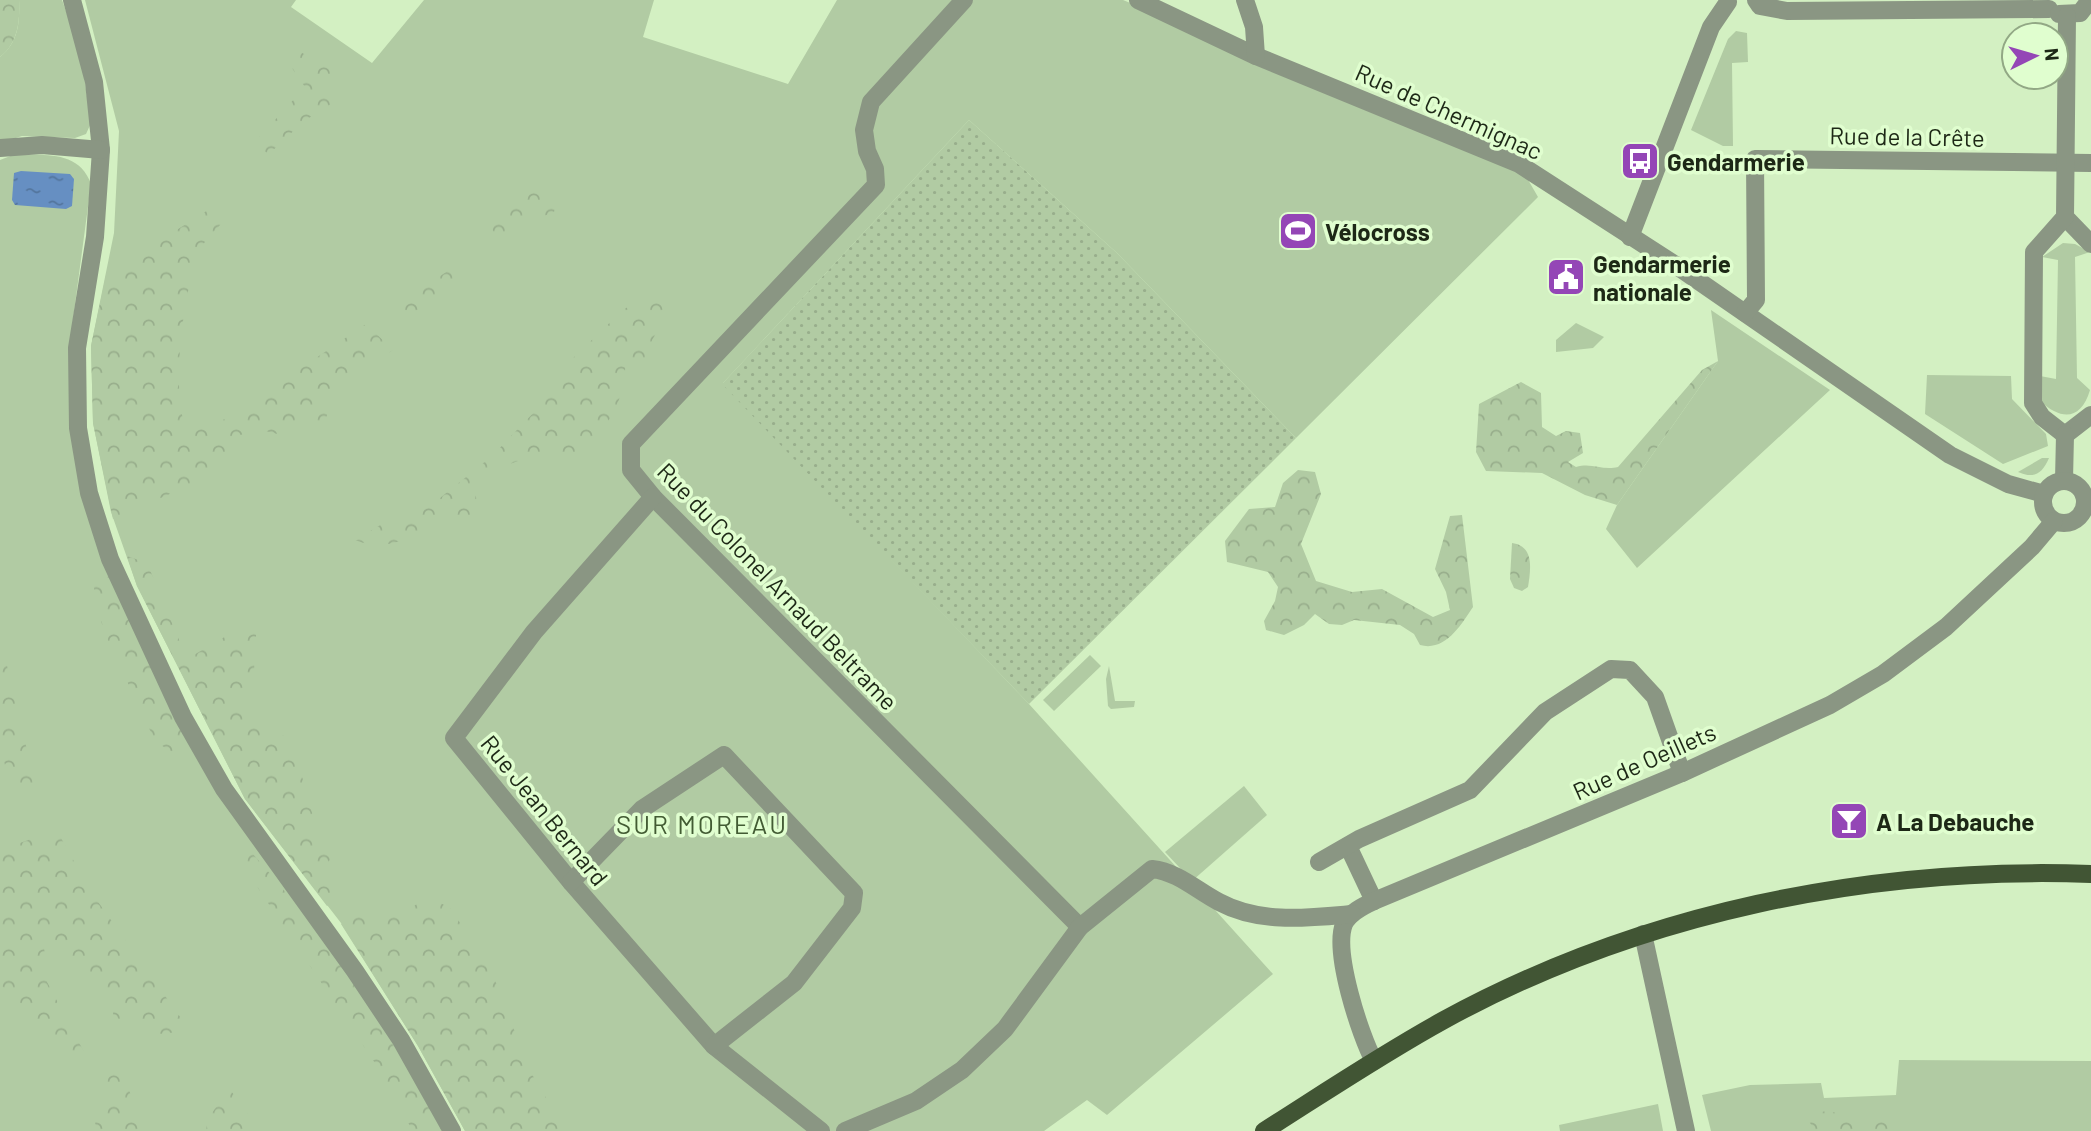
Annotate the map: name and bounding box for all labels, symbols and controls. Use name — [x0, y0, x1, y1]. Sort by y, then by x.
north arrow — [2000, 21, 2070, 91]
text: N — [2040, 47, 2064, 62]
street label: Rue de Chermignac — [1351, 57, 1547, 165]
street label: Rue de la Crête — [1829, 120, 1985, 152]
bus stop icon: Gendarmerie — [1619, 140, 1661, 182]
place label: Gendarmerie — [1667, 147, 1805, 176]
sports icon: Vélocross — [1277, 210, 1319, 252]
place label: Vélocross — [1325, 217, 1430, 246]
place label: Gendarmerie nationale — [1593, 249, 1731, 306]
public building icon: Gendarmerie nationale — [1545, 256, 1587, 298]
street label: Rue du Colonel Arnaud Beltrame — [652, 456, 904, 716]
street label: Rue de Oeillets — [1568, 717, 1720, 805]
street label: Rue Jean Bernard — [475, 729, 615, 891]
bar icon: A La Debauche — [1828, 800, 1870, 842]
place label: A La Debauche — [1876, 807, 2034, 836]
district label: SUR MOREAU — [616, 808, 788, 839]

